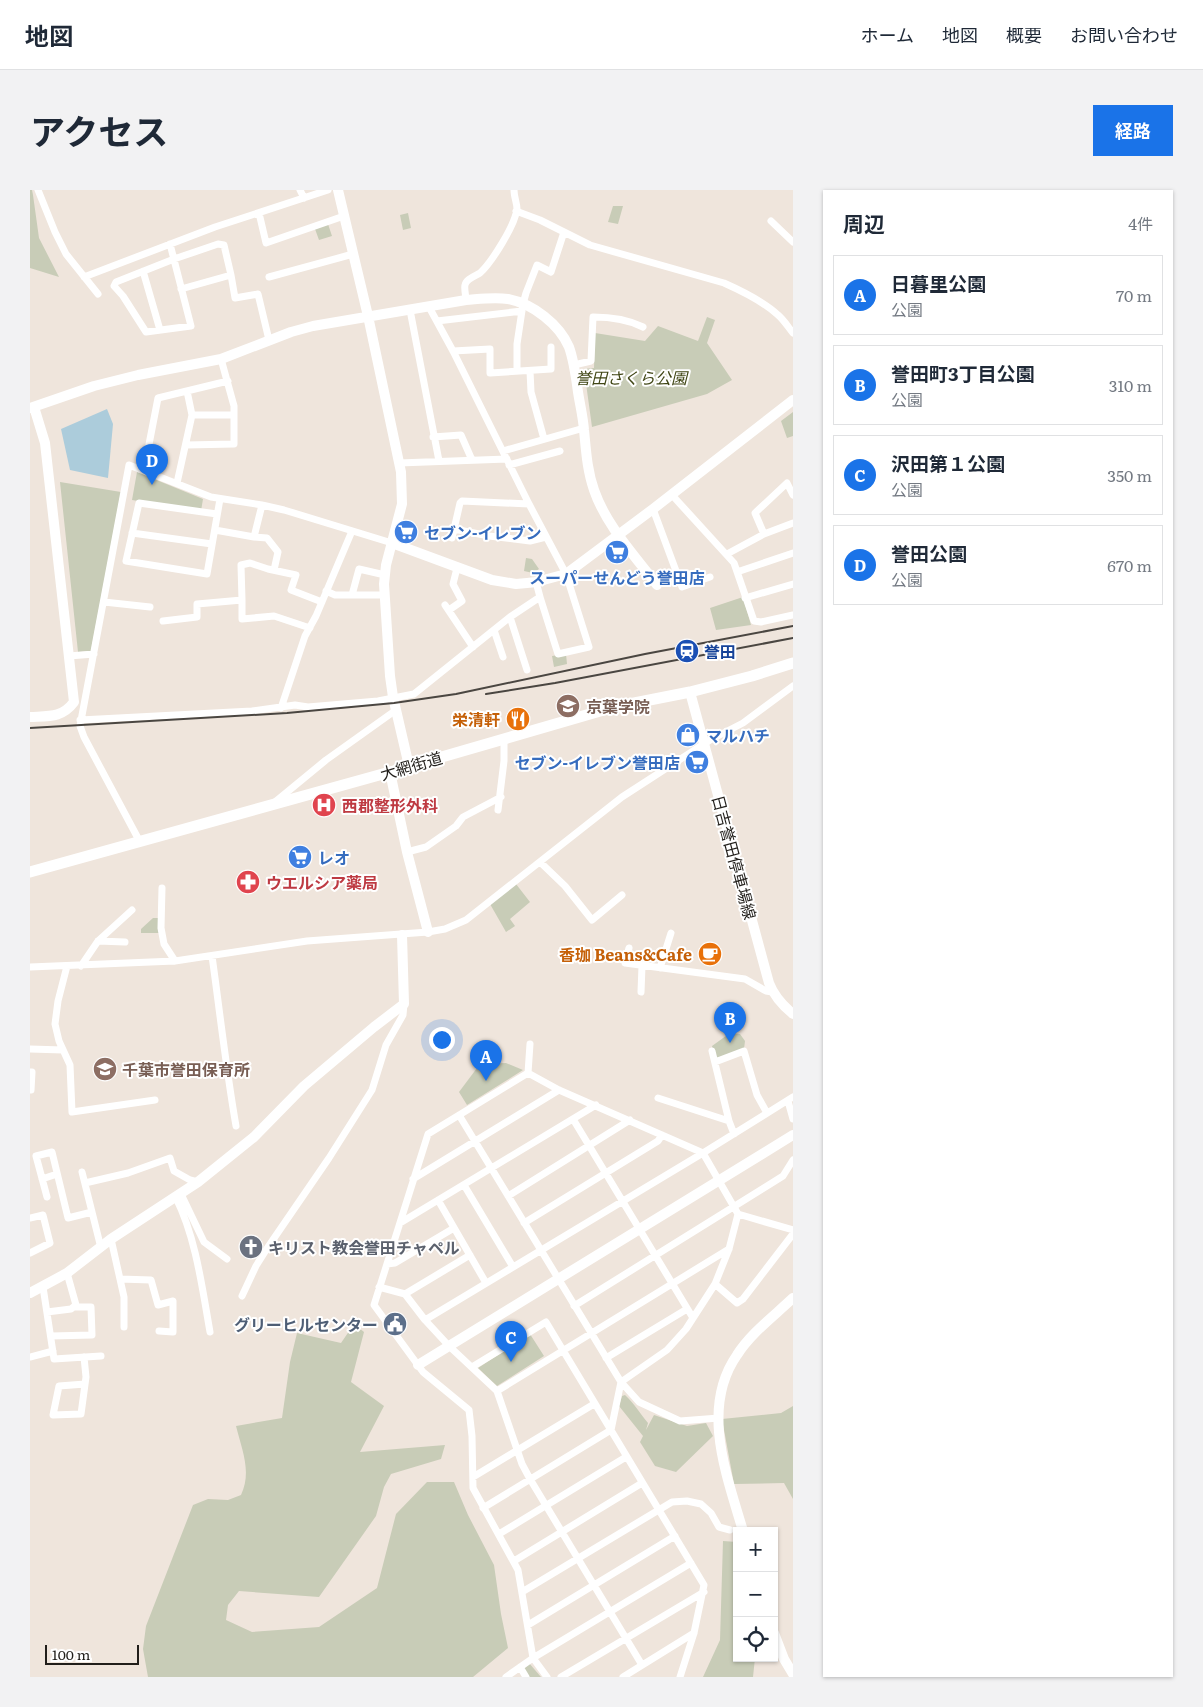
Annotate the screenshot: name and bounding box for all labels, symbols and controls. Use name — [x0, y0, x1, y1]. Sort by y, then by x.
text: 地図 — [25, 17, 73, 52]
text: ホーム — [861, 21, 914, 48]
text: 地図 — [942, 21, 978, 48]
text: 概要 — [1006, 21, 1042, 48]
text: お問い合わせ — [1070, 21, 1178, 48]
text: アクセス — [30, 104, 168, 156]
button: 経路 — [1093, 105, 1173, 156]
text: 周辺 — [843, 207, 885, 238]
text: 4件 — [1128, 211, 1153, 235]
text: 日暮里公園 — [891, 269, 986, 297]
text: A — [854, 283, 866, 307]
text: 70 m — [1116, 283, 1152, 307]
text: 公園 — [891, 297, 923, 321]
text: 誉田町3丁目公園 — [891, 359, 1035, 387]
park label: 誉田さくら公園 — [575, 365, 689, 389]
text: B — [854, 373, 866, 397]
text: 310 m — [1109, 373, 1152, 397]
text: 公園 — [891, 387, 923, 411]
pin: D — [136, 444, 168, 485]
text: 沢田第１公園 — [891, 449, 1005, 477]
text: C — [854, 463, 866, 487]
text: 350 m — [1107, 463, 1152, 487]
text: 公園 — [891, 477, 923, 501]
supermarket icon: セブン-イレブン — [393, 519, 419, 545]
place label: セブン-イレブン — [424, 520, 541, 544]
supermarket icon: スーパーせんどう誉田店 — [604, 539, 630, 565]
text: 誉田公園 — [891, 539, 967, 567]
text: D — [854, 553, 866, 577]
text: 670 m — [1107, 553, 1152, 577]
place label: スーパーせんどう誉田店 — [529, 565, 705, 589]
text: 公園 — [891, 567, 923, 591]
station icon: 誉田 — [674, 638, 700, 664]
place label: 誉田 — [704, 639, 736, 663]
school or university icon: 京葉学院 — [555, 693, 581, 719]
place label: 京葉学院 — [586, 694, 650, 718]
restaurant icon: 栄清軒 — [505, 706, 531, 732]
place label: 栄清軒 — [452, 707, 500, 731]
shop icon: マルハチ — [675, 722, 701, 748]
place label: マルハチ — [706, 723, 770, 747]
street label: 大網街道 — [377, 745, 445, 785]
supermarket icon: セブン-イレブン誉田店 — [684, 749, 710, 775]
place label: セブン-イレブン誉田店 — [515, 750, 680, 774]
hospital icon: 西郡整形外科 — [311, 792, 337, 818]
street label: 日吉誉田停車場線 — [707, 792, 763, 922]
place label: 西郡整形外科 — [342, 793, 438, 817]
supermarket icon: レオ — [287, 844, 313, 870]
place label: レオ — [318, 845, 350, 869]
pharmacy icon: ウエルシア薬局 — [235, 869, 261, 895]
place label: ウエルシア薬局 — [266, 870, 378, 894]
cafe icon: 香珈 Beans&Cafe — [697, 941, 723, 967]
place label: 香珈 Beans&Cafe — [559, 942, 692, 966]
pin: B — [714, 1002, 746, 1043]
your location — [429, 1027, 455, 1053]
pin: A — [470, 1040, 502, 1081]
school or university icon: 千葉市誉田保育所 — [92, 1056, 118, 1082]
place label: 千葉市誉田保育所 — [122, 1057, 250, 1081]
church icon: キリスト教会誉田チャペル — [238, 1234, 264, 1260]
place label: キリスト教会誉田チャペル — [268, 1235, 460, 1259]
public building icon: グリーヒルセンター — [382, 1311, 408, 1337]
place label: グリーヒルセンター — [234, 1312, 378, 1336]
pin: C — [495, 1321, 527, 1362]
map controls — [733, 1527, 778, 1662]
button: + — [733, 1527, 778, 1572]
button: − — [733, 1572, 778, 1617]
button: locate — [733, 1617, 778, 1662]
scale bar — [45, 1642, 139, 1665]
text: 100 m — [52, 1644, 90, 1664]

